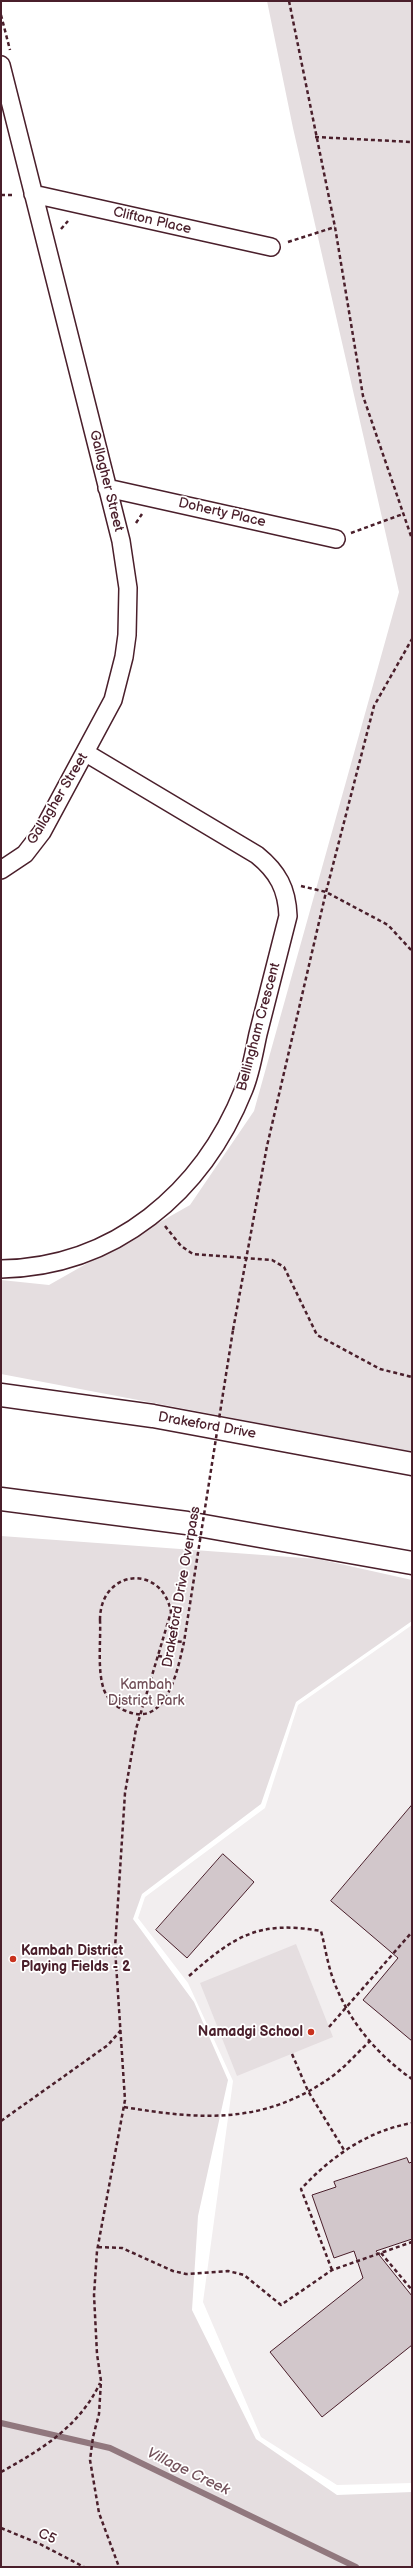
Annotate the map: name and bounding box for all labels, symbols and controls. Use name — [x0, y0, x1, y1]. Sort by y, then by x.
street label: Clifton Place — [111, 204, 193, 238]
street label: Gallagher Street — [85, 429, 127, 533]
street label: Doherty Place — [177, 495, 267, 531]
street label: Gallagher Street — [24, 750, 92, 848]
street label: Bellingham Crescent — [234, 961, 284, 1093]
street label: Drakeford Drive — [157, 1409, 257, 1443]
street label: Drakeford Drive Overpass — [160, 1505, 204, 1669]
park label: Kambah District Park — [108, 1677, 184, 1710]
place label: Kambah District Playing Fields - 2 — [21, 1943, 130, 1976]
marker: Kambah District Playing Fields - 2 — [8, 1954, 18, 1964]
place label: Namadgi School — [198, 2024, 303, 2040]
marker: Namadgi School — [306, 2027, 316, 2037]
water label: Village Creek — [144, 2444, 232, 2500]
street label: C5 — [35, 2526, 59, 2548]

